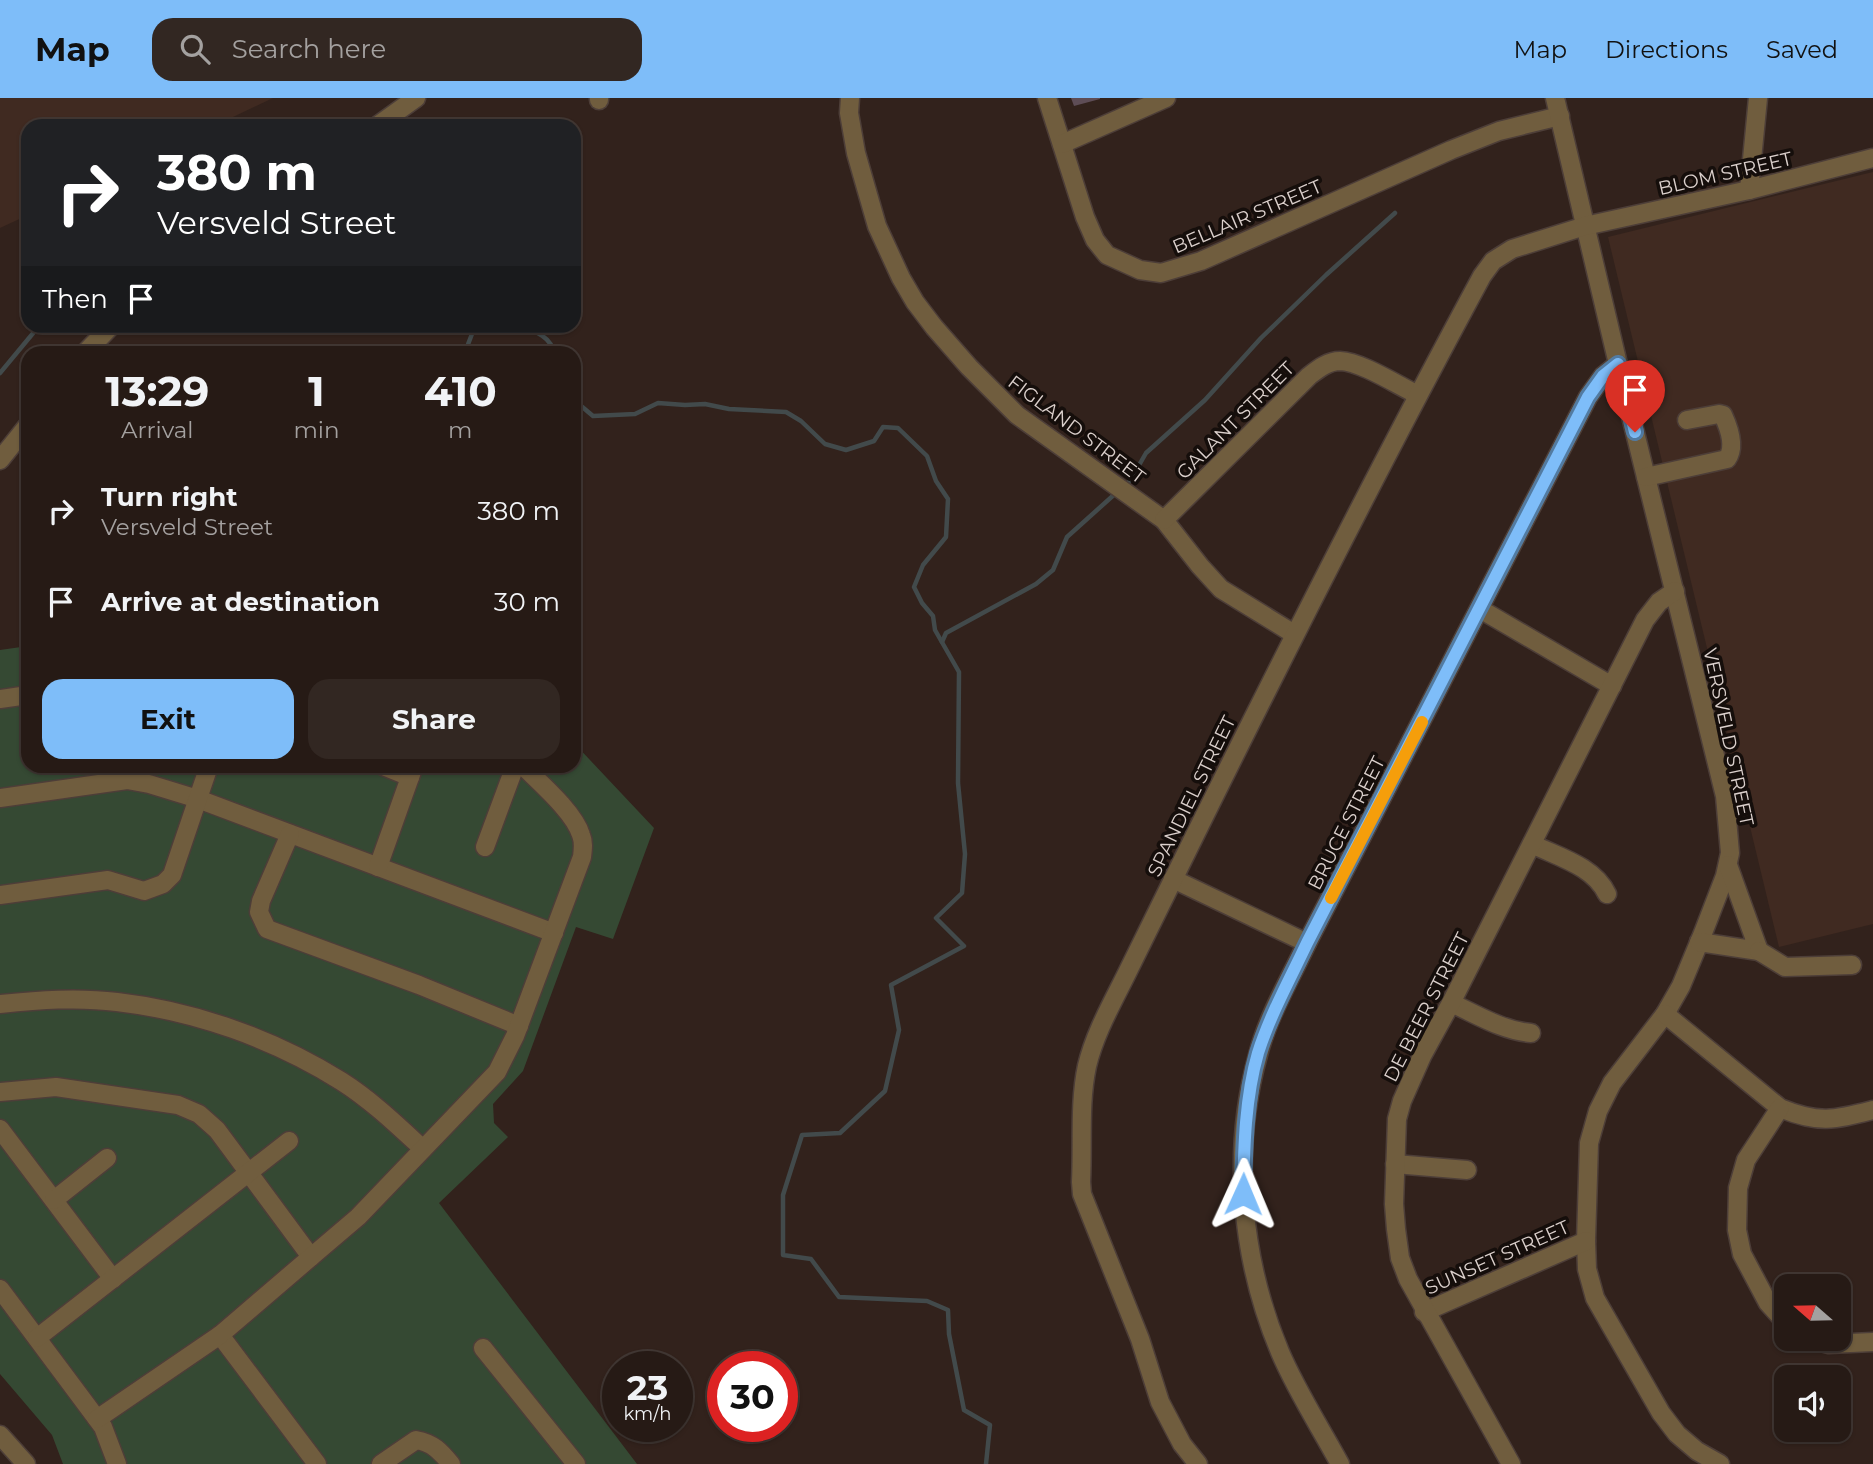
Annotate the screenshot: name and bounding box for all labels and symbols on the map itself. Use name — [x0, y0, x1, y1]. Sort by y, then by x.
street label: BLOM STREET — [1656, 147, 1794, 200]
street label: BELLAIR STREET — [1169, 175, 1325, 258]
street label: GALANT STREET — [1172, 357, 1299, 484]
pin — [1605, 360, 1665, 432]
street label: FIGLAND STREET — [1004, 370, 1150, 489]
street label: VERSVELD STREET — [1698, 646, 1759, 828]
street label: SPANDIEL STREET — [1142, 712, 1240, 881]
street label: BRUCE STREET — [1303, 753, 1390, 894]
street label: DE BEER STREET — [1379, 929, 1474, 1086]
position arrow — [1206, 1157, 1280, 1231]
street label: SUNSET STREET — [1422, 1215, 1573, 1299]
north arrow — [1774, 1274, 1852, 1351]
speed limit sign: 30 — [707, 1351, 798, 1442]

